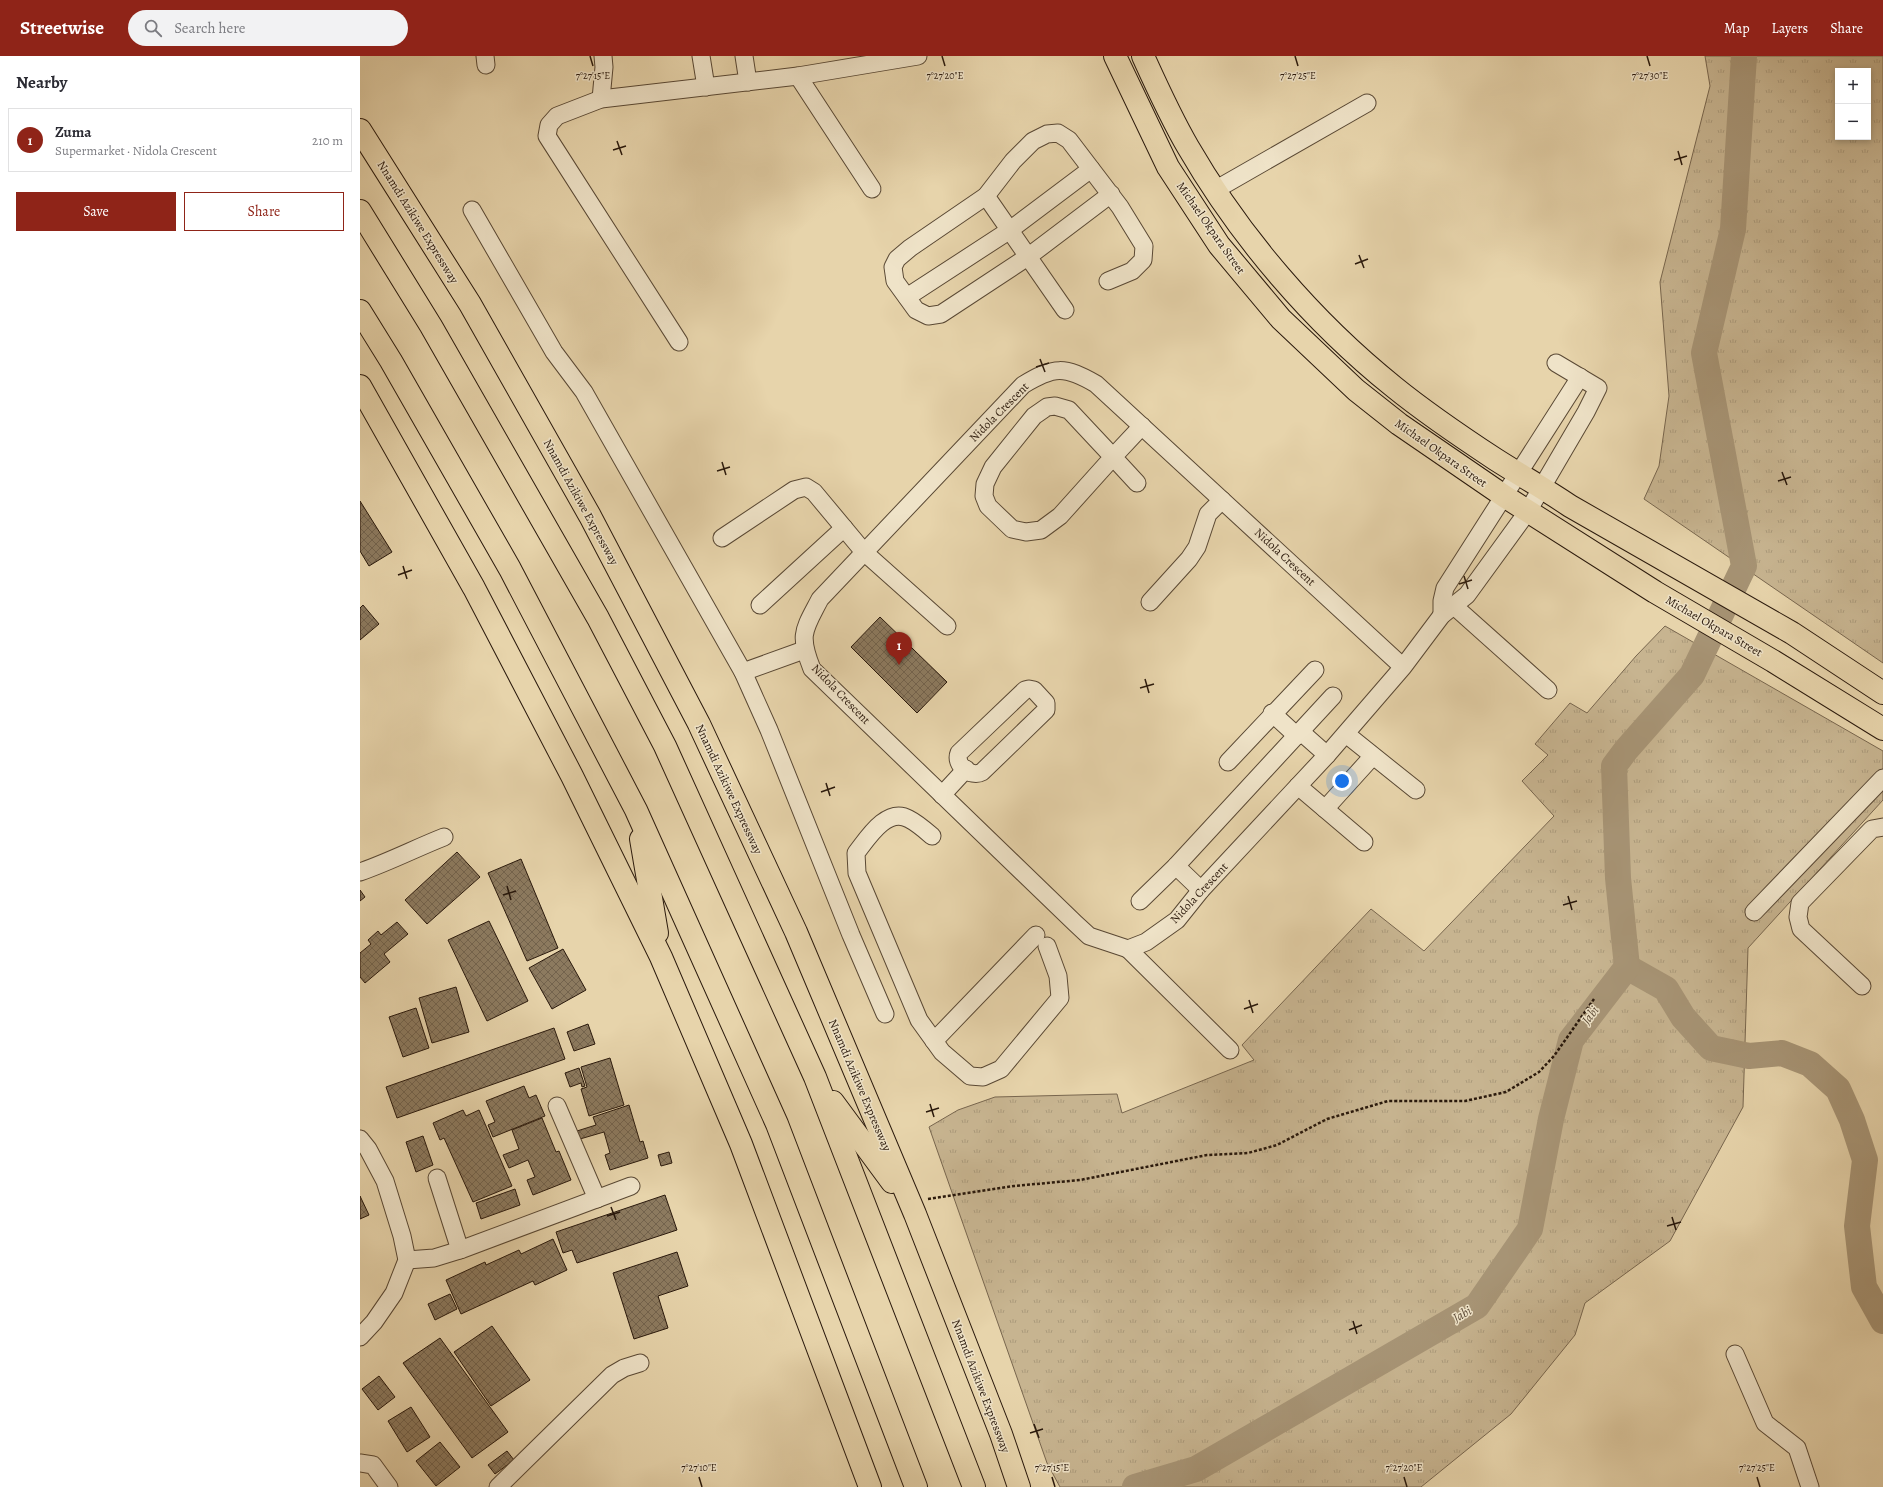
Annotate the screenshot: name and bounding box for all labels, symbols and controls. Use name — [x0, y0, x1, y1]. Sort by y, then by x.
search box — [128, 10, 408, 46]
text: Streetwise — [20, 15, 104, 41]
icon: search — [142, 17, 164, 39]
text: Search here — [174, 18, 245, 38]
text: Map — [1724, 19, 1750, 38]
text: Layers — [1772, 19, 1808, 38]
text: Share — [1830, 19, 1863, 38]
map controls — [1835, 68, 1871, 140]
button: + — [1835, 68, 1871, 104]
text: 7°27'15"E — [576, 69, 610, 82]
text: 7°27'20"E — [927, 69, 964, 82]
text: 7°27'25"E — [1280, 69, 1316, 82]
text: 7°27'30"E — [1632, 69, 1668, 82]
text: Nearby — [16, 71, 67, 94]
button: − — [1835, 104, 1871, 140]
text: Zuma — [55, 122, 92, 142]
text: 1 — [28, 132, 32, 149]
text: 210 m — [312, 132, 343, 149]
text: Supermarket · Nidola Crescent — [55, 142, 217, 159]
street label: Nnamdi Azikiwe Expressway — [374, 158, 463, 287]
street label: Michael Okpara Street — [1173, 179, 1249, 277]
button: Save — [16, 192, 176, 231]
button: Share — [184, 192, 344, 231]
street label: Nidola Crescent — [966, 379, 1032, 445]
street label: Michael Okpara Street — [1392, 415, 1490, 491]
street label: Nnamdi Azikiwe Expressway — [540, 436, 623, 568]
street label: Nidola Crescent — [1251, 525, 1319, 589]
street label: Michael Okpara Street — [1663, 592, 1765, 660]
pin: 1 — [886, 632, 912, 665]
street label: Nidola Crescent — [808, 660, 874, 728]
street label: Nnamdi Azikiwe Expressway — [692, 721, 766, 857]
your location — [1332, 771, 1352, 791]
street label: Nidola Crescent — [1167, 859, 1231, 927]
water label: Jabi — [1577, 1002, 1603, 1028]
street label: Nnamdi Azikiwe Expressway — [825, 1017, 895, 1154]
water label: Jabi — [1449, 1302, 1475, 1327]
street label: Nnamdi Azikiwe Expressway — [948, 1317, 1014, 1456]
text: 7°27'10"E — [681, 1461, 717, 1474]
text: 7°27'15"E — [1035, 1461, 1069, 1474]
text: 7°27'20"E — [1386, 1461, 1423, 1474]
text: 7°27'25"E — [1739, 1461, 1775, 1474]

